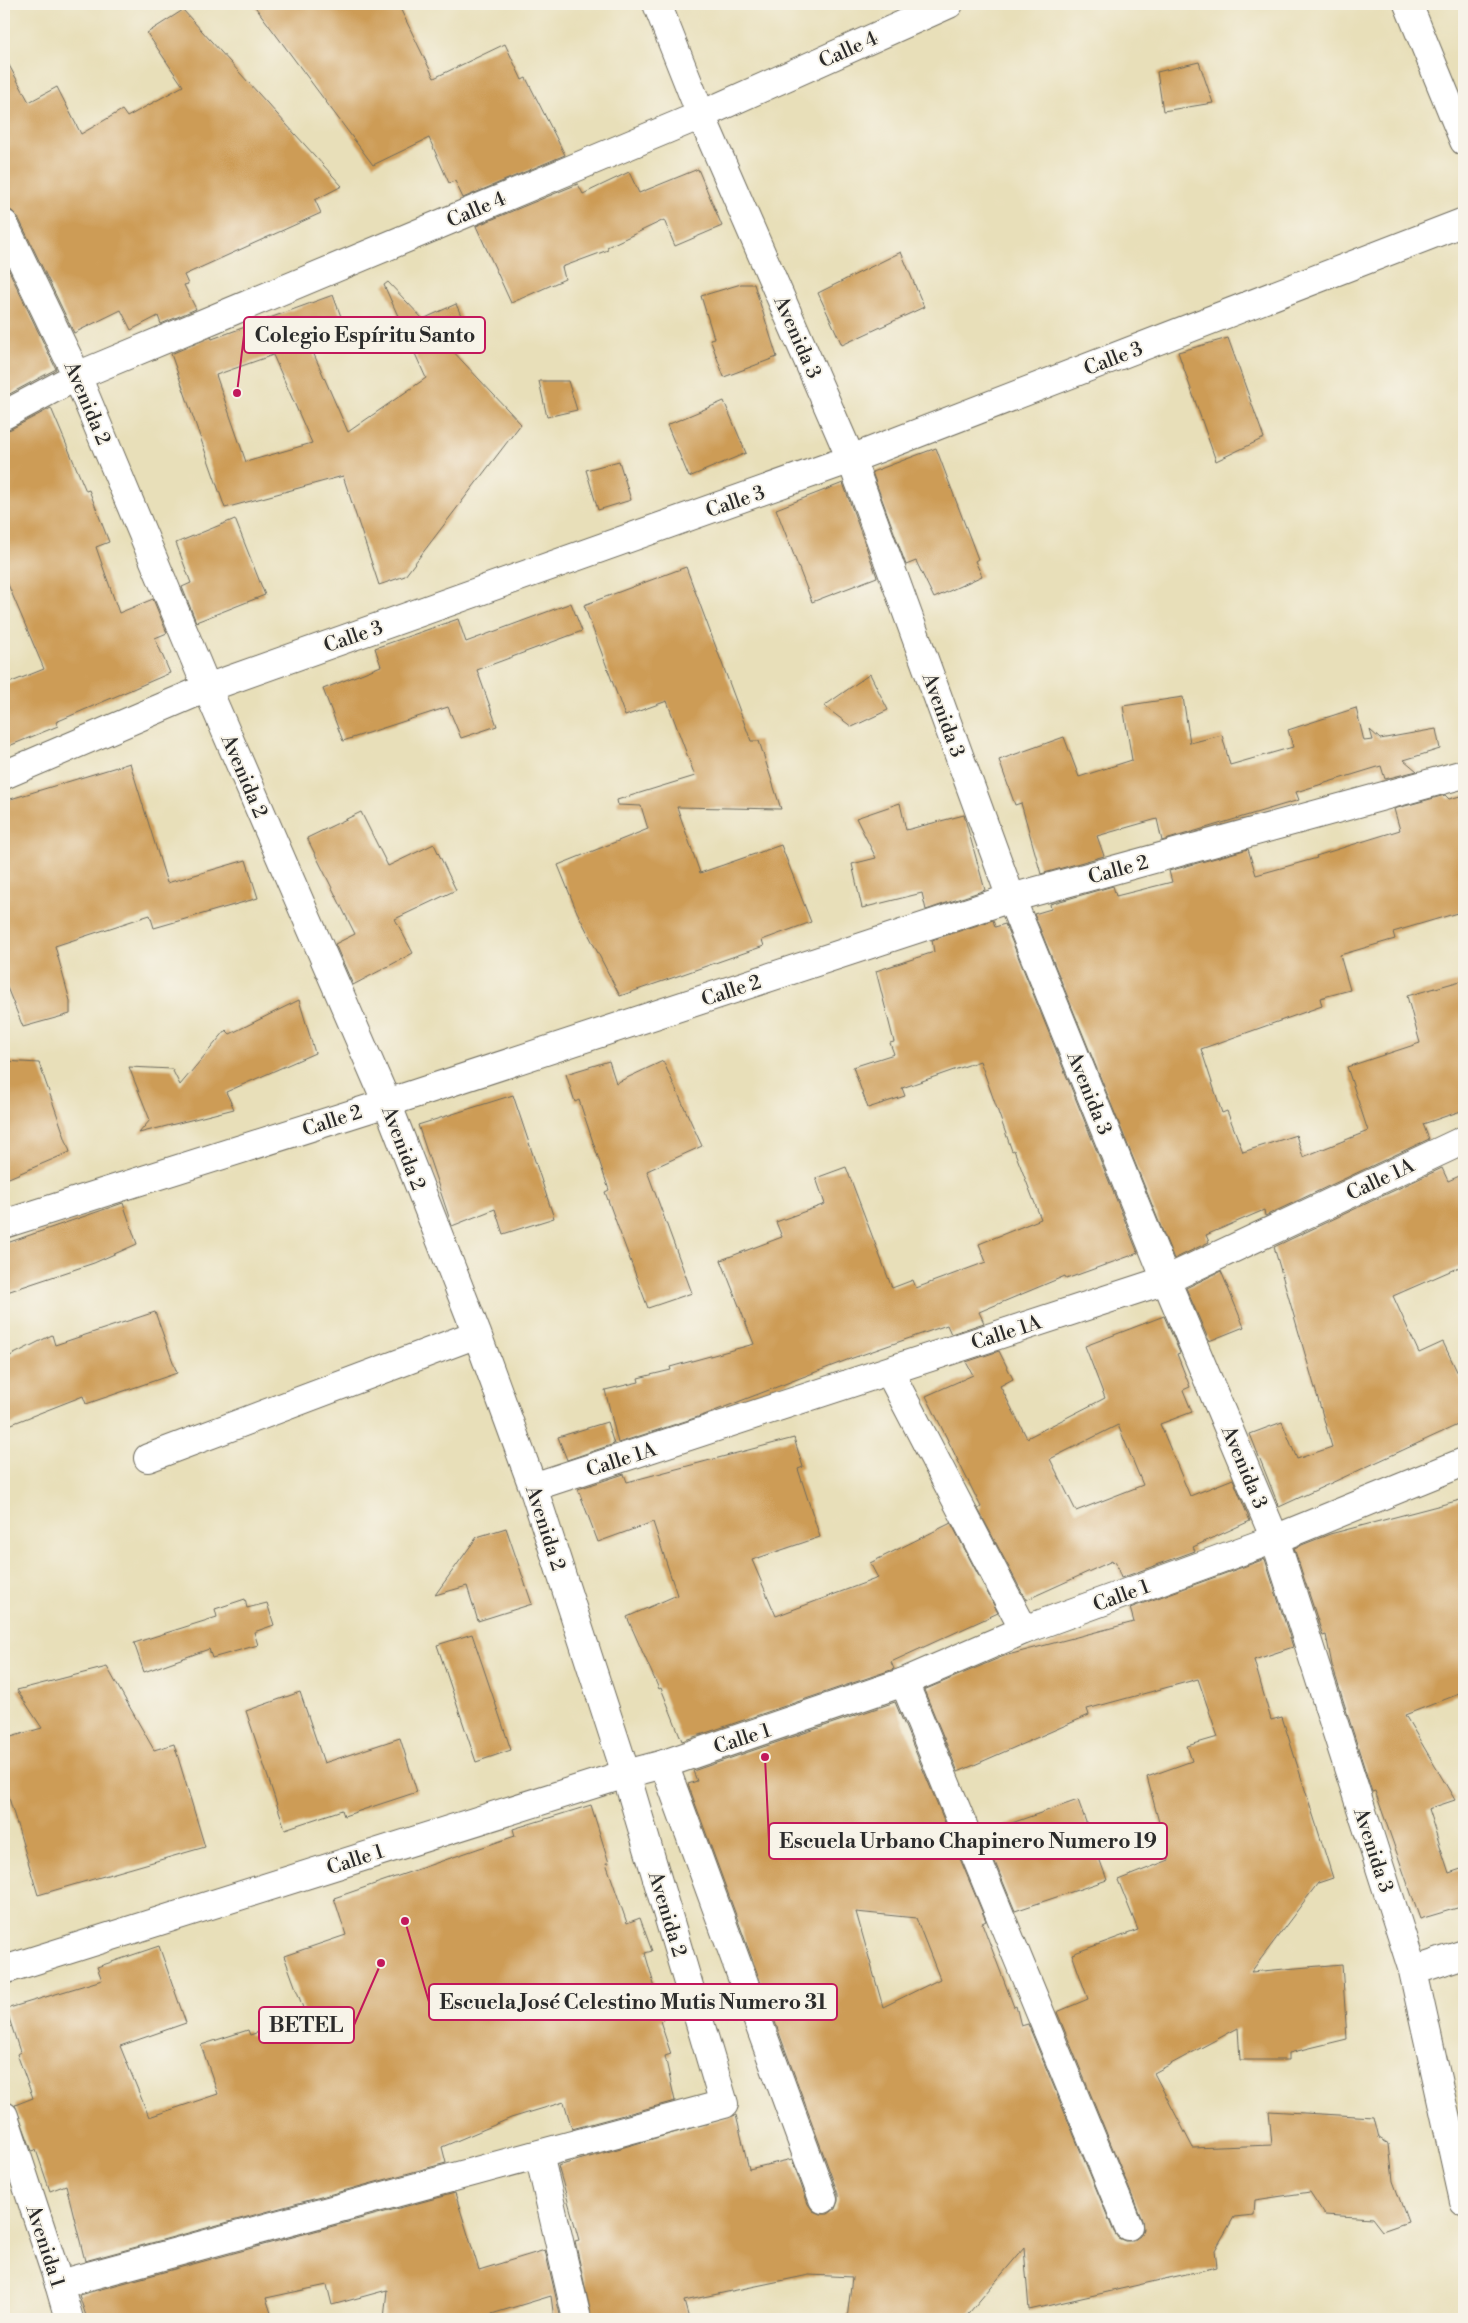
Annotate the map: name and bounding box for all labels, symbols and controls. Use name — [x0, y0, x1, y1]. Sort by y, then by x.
street label: Calle 4 — [815, 26, 882, 74]
street label: Calle 4 — [443, 187, 510, 234]
street label: Avenida 3 — [767, 292, 826, 383]
callout: Colegio Espíritu Santo — [244, 317, 485, 353]
text: Colegio Espíritu Santo — [255, 323, 475, 349]
street label: Calle 3 — [1081, 337, 1146, 382]
street label: Avenida 2 — [58, 357, 115, 449]
street label: Calle 3 — [703, 481, 768, 524]
street label: Calle 3 — [321, 616, 386, 659]
street label: Avenida 3 — [916, 669, 969, 761]
street label: Avenida 2 — [215, 730, 272, 822]
street label: Calle 2 — [1086, 850, 1151, 890]
street label: Calle 2 — [698, 970, 764, 1013]
street label: Avenida 3 — [1060, 1047, 1117, 1139]
street label: Calle 2 — [299, 1100, 365, 1143]
street label: Avenida 2 — [375, 1102, 430, 1194]
street label: Calle 1A — [1343, 1153, 1420, 1207]
street label: Calle 1A — [968, 1310, 1046, 1356]
street label: Avenida 3 — [1215, 1421, 1272, 1513]
street label: Calle 1A — [583, 1437, 661, 1483]
street label: Avenida 2 — [519, 1482, 570, 1574]
street label: Calle 1 — [1090, 1575, 1154, 1618]
street label: Calle 1 — [711, 1718, 775, 1760]
street label: Avenida 3 — [1347, 1804, 1398, 1896]
callout: Escuela Urbano Chapinero Numero 19 — [769, 1823, 1167, 1859]
text: Escuela Urbano Chapinero Numero 19 — [779, 1829, 1157, 1855]
street label: Calle 1 — [324, 1839, 388, 1881]
street label: Avenida 2 — [641, 1868, 691, 1960]
callout: Escuela José Celestino Mutis Numero 31 — [429, 1984, 837, 2020]
text: Escuela José Celestino Mutis Numero 31 — [439, 1990, 827, 2016]
callout: BETEL — [259, 2007, 354, 2043]
text: BETEL — [269, 2013, 343, 2039]
street label: Avenida 1 — [19, 2201, 70, 2291]

